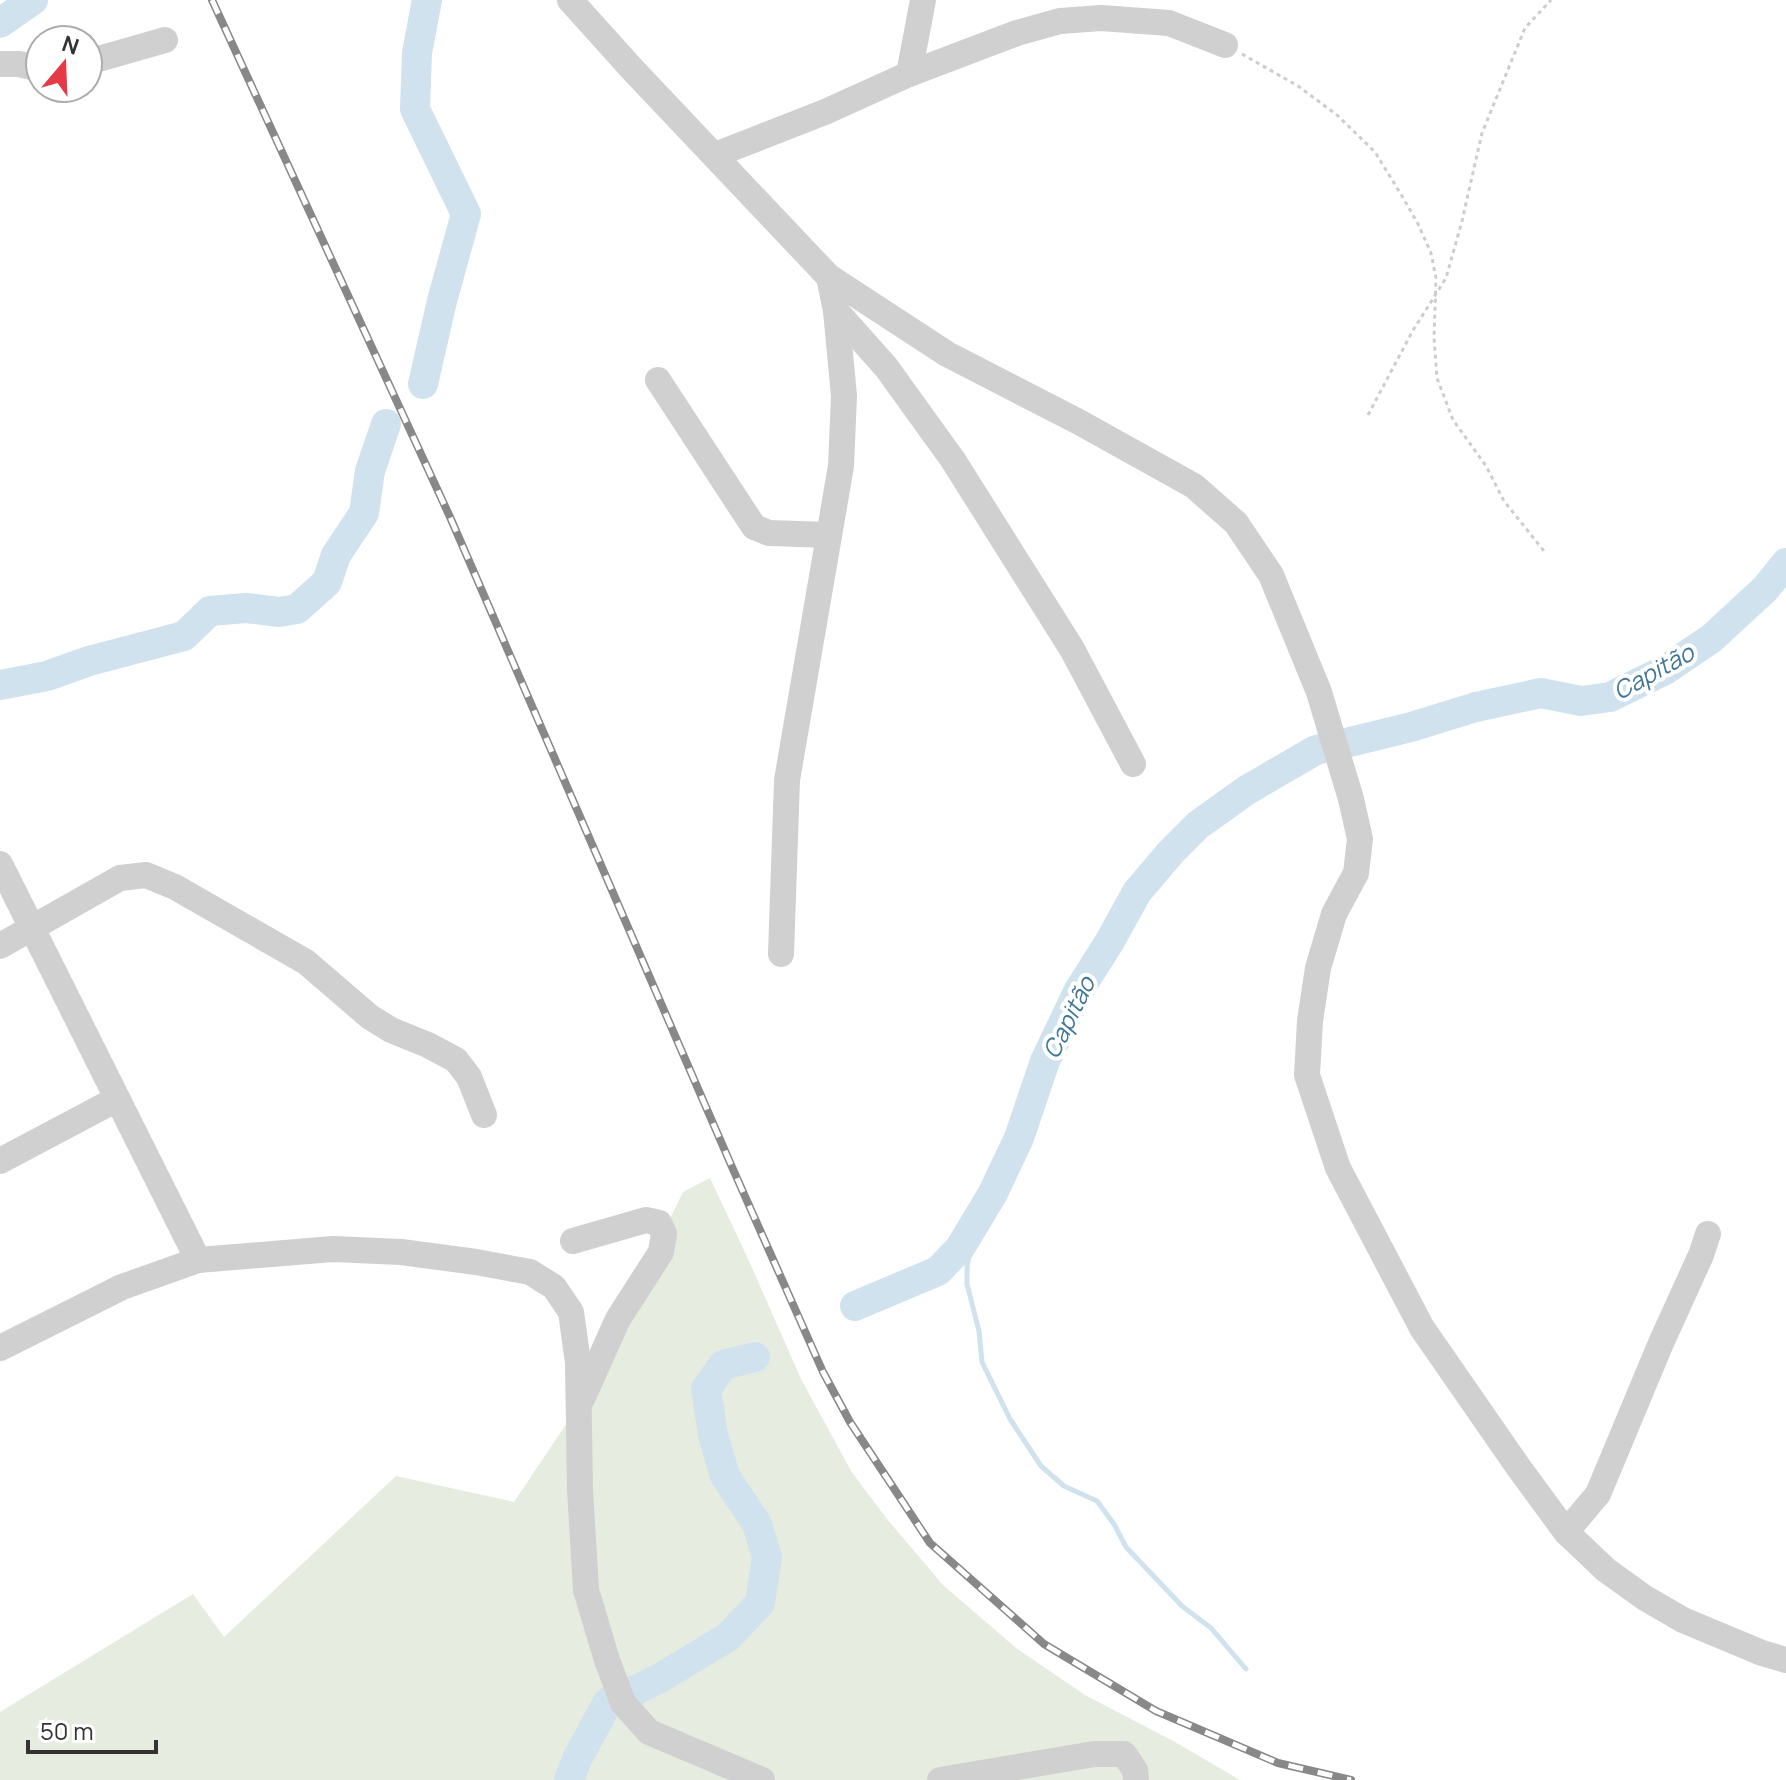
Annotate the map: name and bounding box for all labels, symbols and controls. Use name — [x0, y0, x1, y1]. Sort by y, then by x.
north arrow — [24, 24, 104, 104]
text: N — [58, 28, 83, 62]
water label: Capitão — [1607, 634, 1701, 707]
water label: Capitão — [1034, 969, 1103, 1064]
scale bar — [28, 1704, 156, 1754]
text: 50 m — [40, 1714, 94, 1747]

